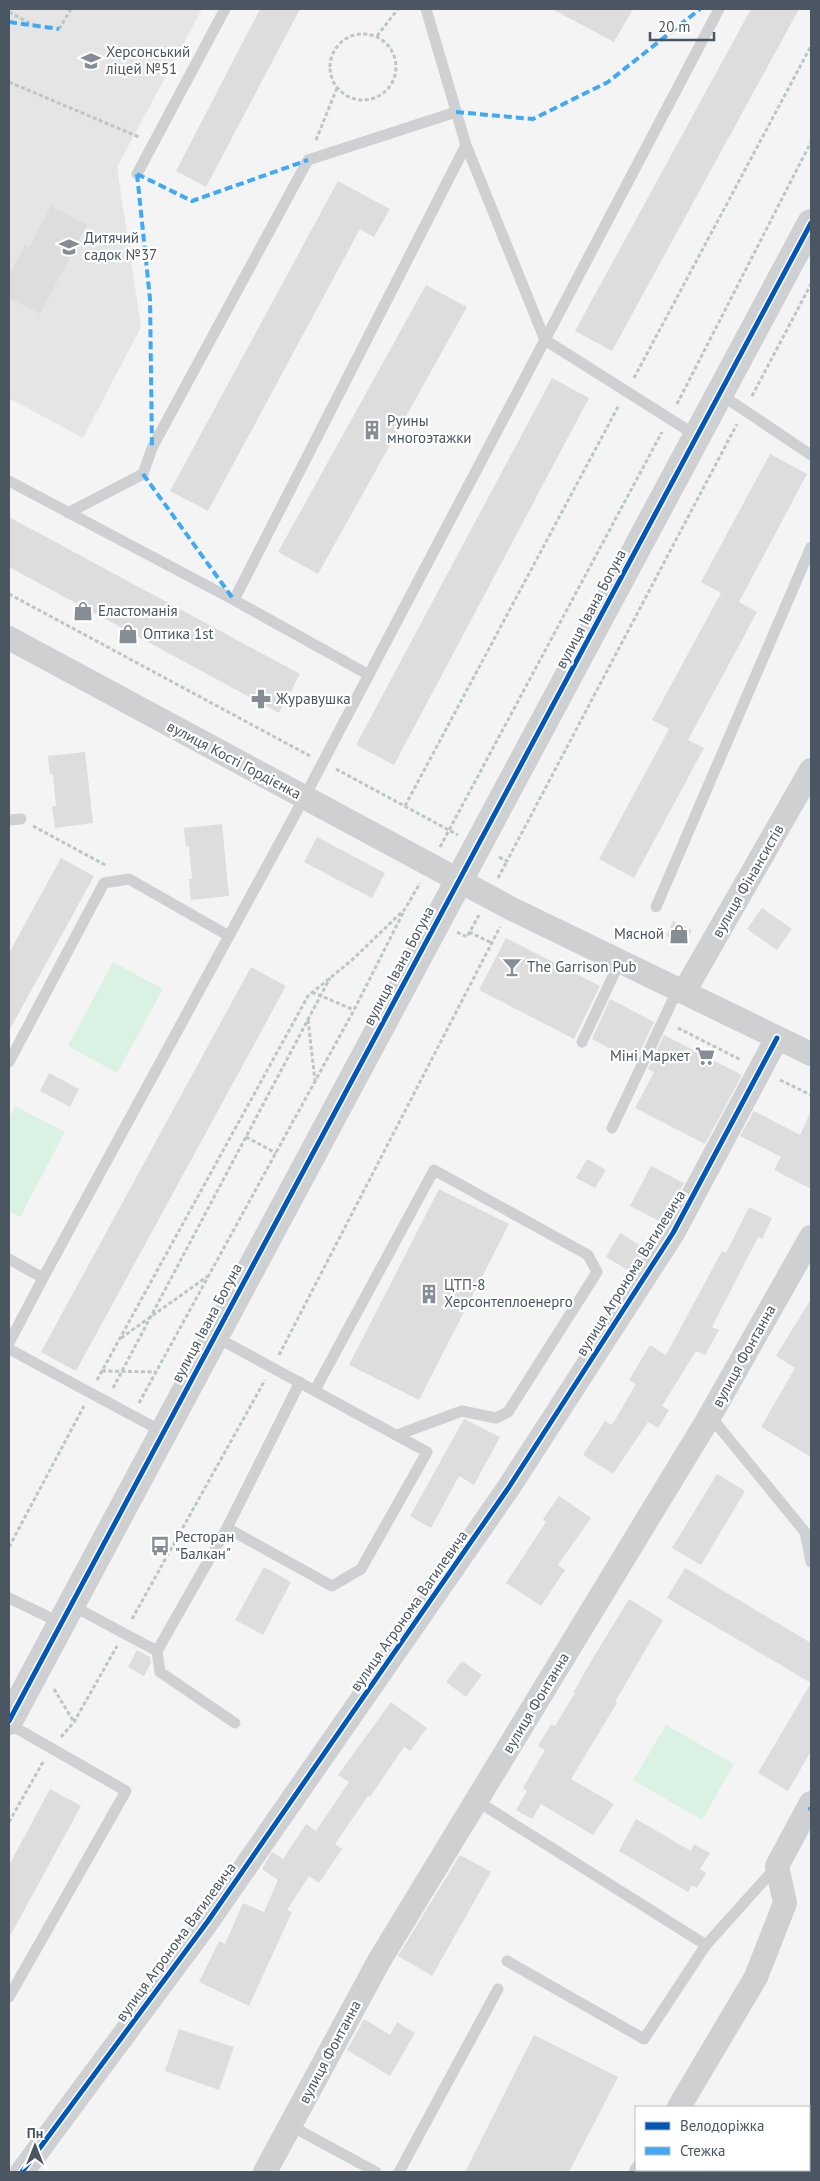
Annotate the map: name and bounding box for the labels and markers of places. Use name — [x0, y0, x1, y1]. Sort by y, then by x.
place label: Херсонський ліцей №51 — [105, 42, 190, 78]
school or university icon: Херсонський ліцей №51 — [80, 50, 102, 72]
place label: Дитячий садок №37 — [84, 228, 157, 264]
school or university icon: Дитячий садок №37 — [58, 236, 80, 258]
place label: Руины многоэтажки — [387, 411, 472, 447]
building icon: Руины многоэтажки — [361, 419, 383, 441]
shop icon: Еластоманія — [72, 600, 94, 622]
place label: Еластоманія — [98, 601, 178, 620]
shop icon: Оптика 1st — [117, 623, 139, 645]
place label: Оптика 1st — [143, 624, 214, 643]
pharmacy icon: Журавушка — [250, 688, 272, 710]
place label: Журавушка — [275, 689, 351, 708]
shop icon: Мясной — [668, 923, 690, 945]
place label: Мясной — [614, 924, 664, 943]
bar icon: The Garrison Pub — [501, 956, 523, 978]
place label: The Garrison Pub — [527, 957, 637, 976]
supermarket icon: Міні Маркет — [694, 1045, 716, 1067]
place label: Міні Маркет — [610, 1046, 690, 1065]
place label: ЦТП-8 Херсонтеплоенерго — [444, 1275, 573, 1311]
building icon: ЦТП-8 Херсонтеплоенерго — [418, 1283, 440, 1305]
place label: Ресторан "Балкан" — [175, 1527, 234, 1563]
bus stop icon: Ресторан "Балкан" — [149, 1535, 171, 1557]

